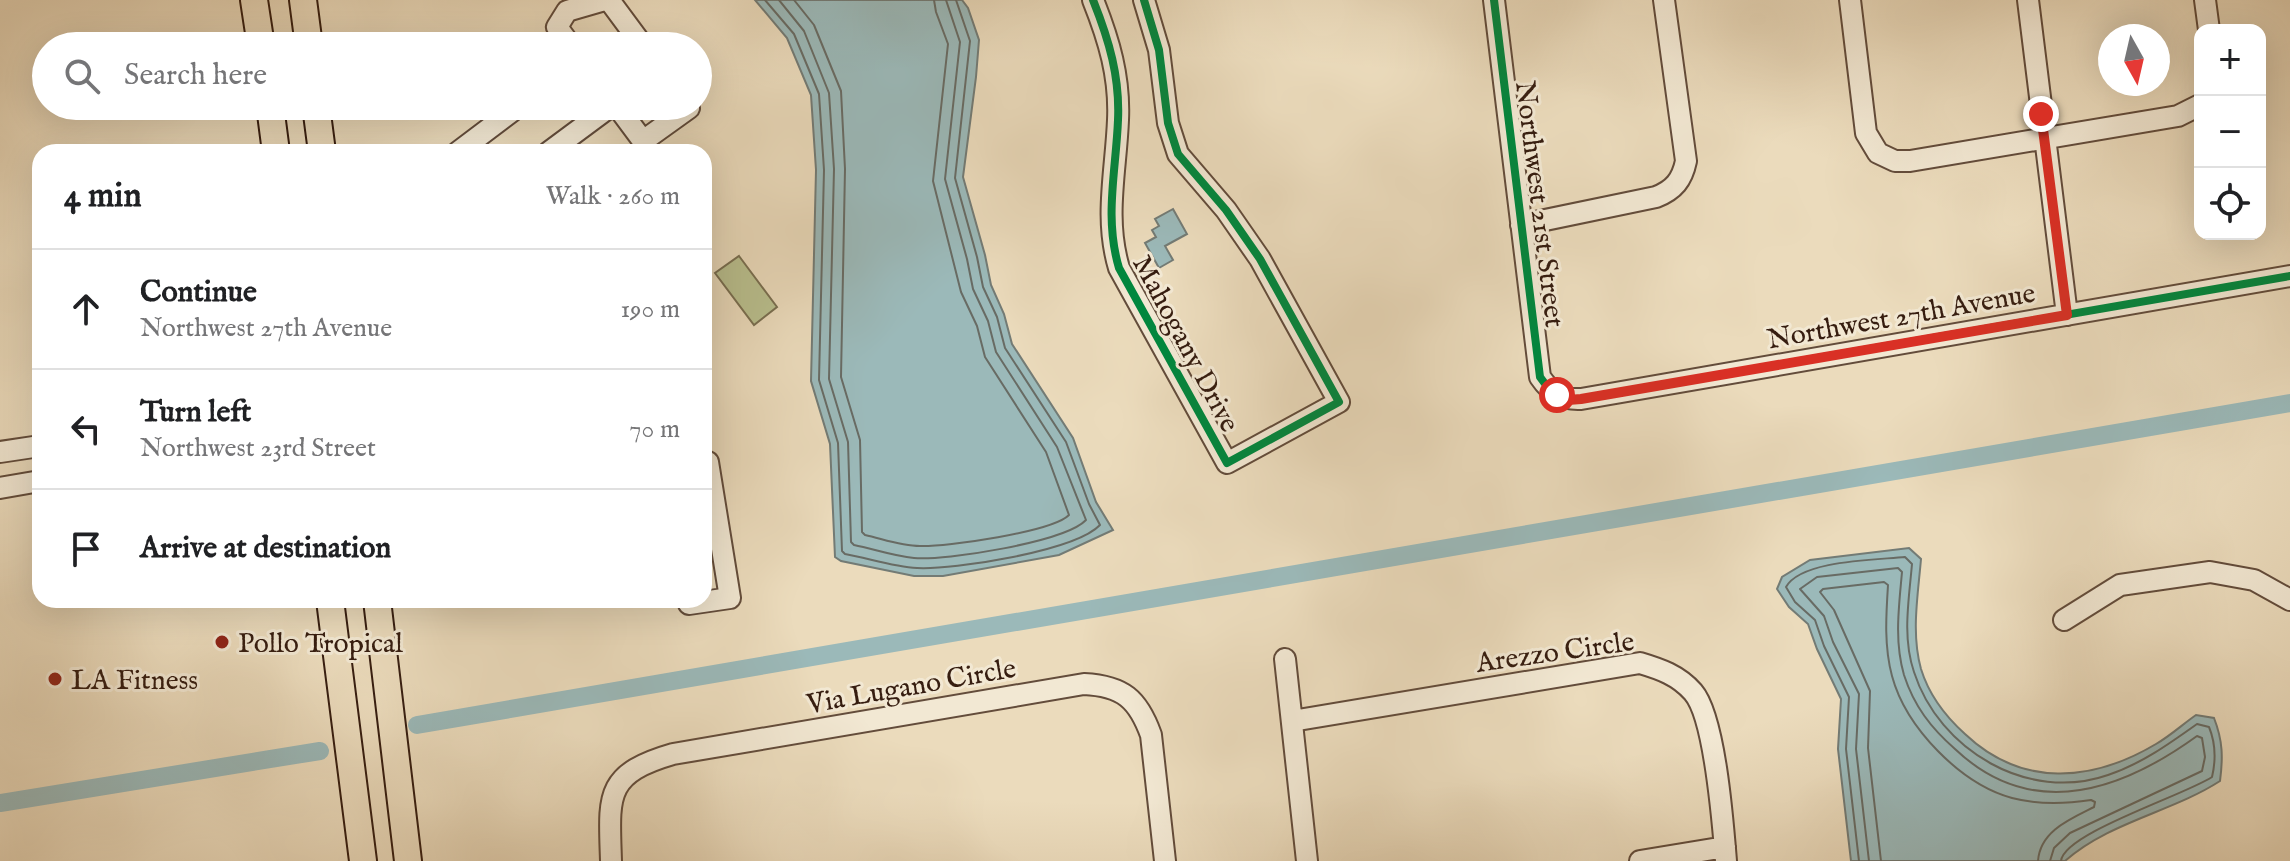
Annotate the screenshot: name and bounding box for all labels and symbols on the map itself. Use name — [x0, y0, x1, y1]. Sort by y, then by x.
north arrow — [2098, 24, 2170, 96]
street label: Northwest 21st Street — [1506, 79, 1571, 330]
route end — [2023, 96, 2059, 132]
street label: Mahogany Drive — [1123, 250, 1246, 439]
street label: Northwest 27th Avenue — [1765, 277, 2038, 358]
route start — [1539, 377, 1575, 413]
street label: Arezzo Circle — [1473, 625, 1637, 682]
place label: Pollo Tropical — [238, 627, 403, 662]
marker: Pollo Tropical — [213, 633, 231, 651]
street label: Via Lugano Circle — [803, 652, 1019, 723]
place label: LA Fitness — [71, 664, 198, 699]
marker: LA Fitness — [46, 670, 64, 688]

